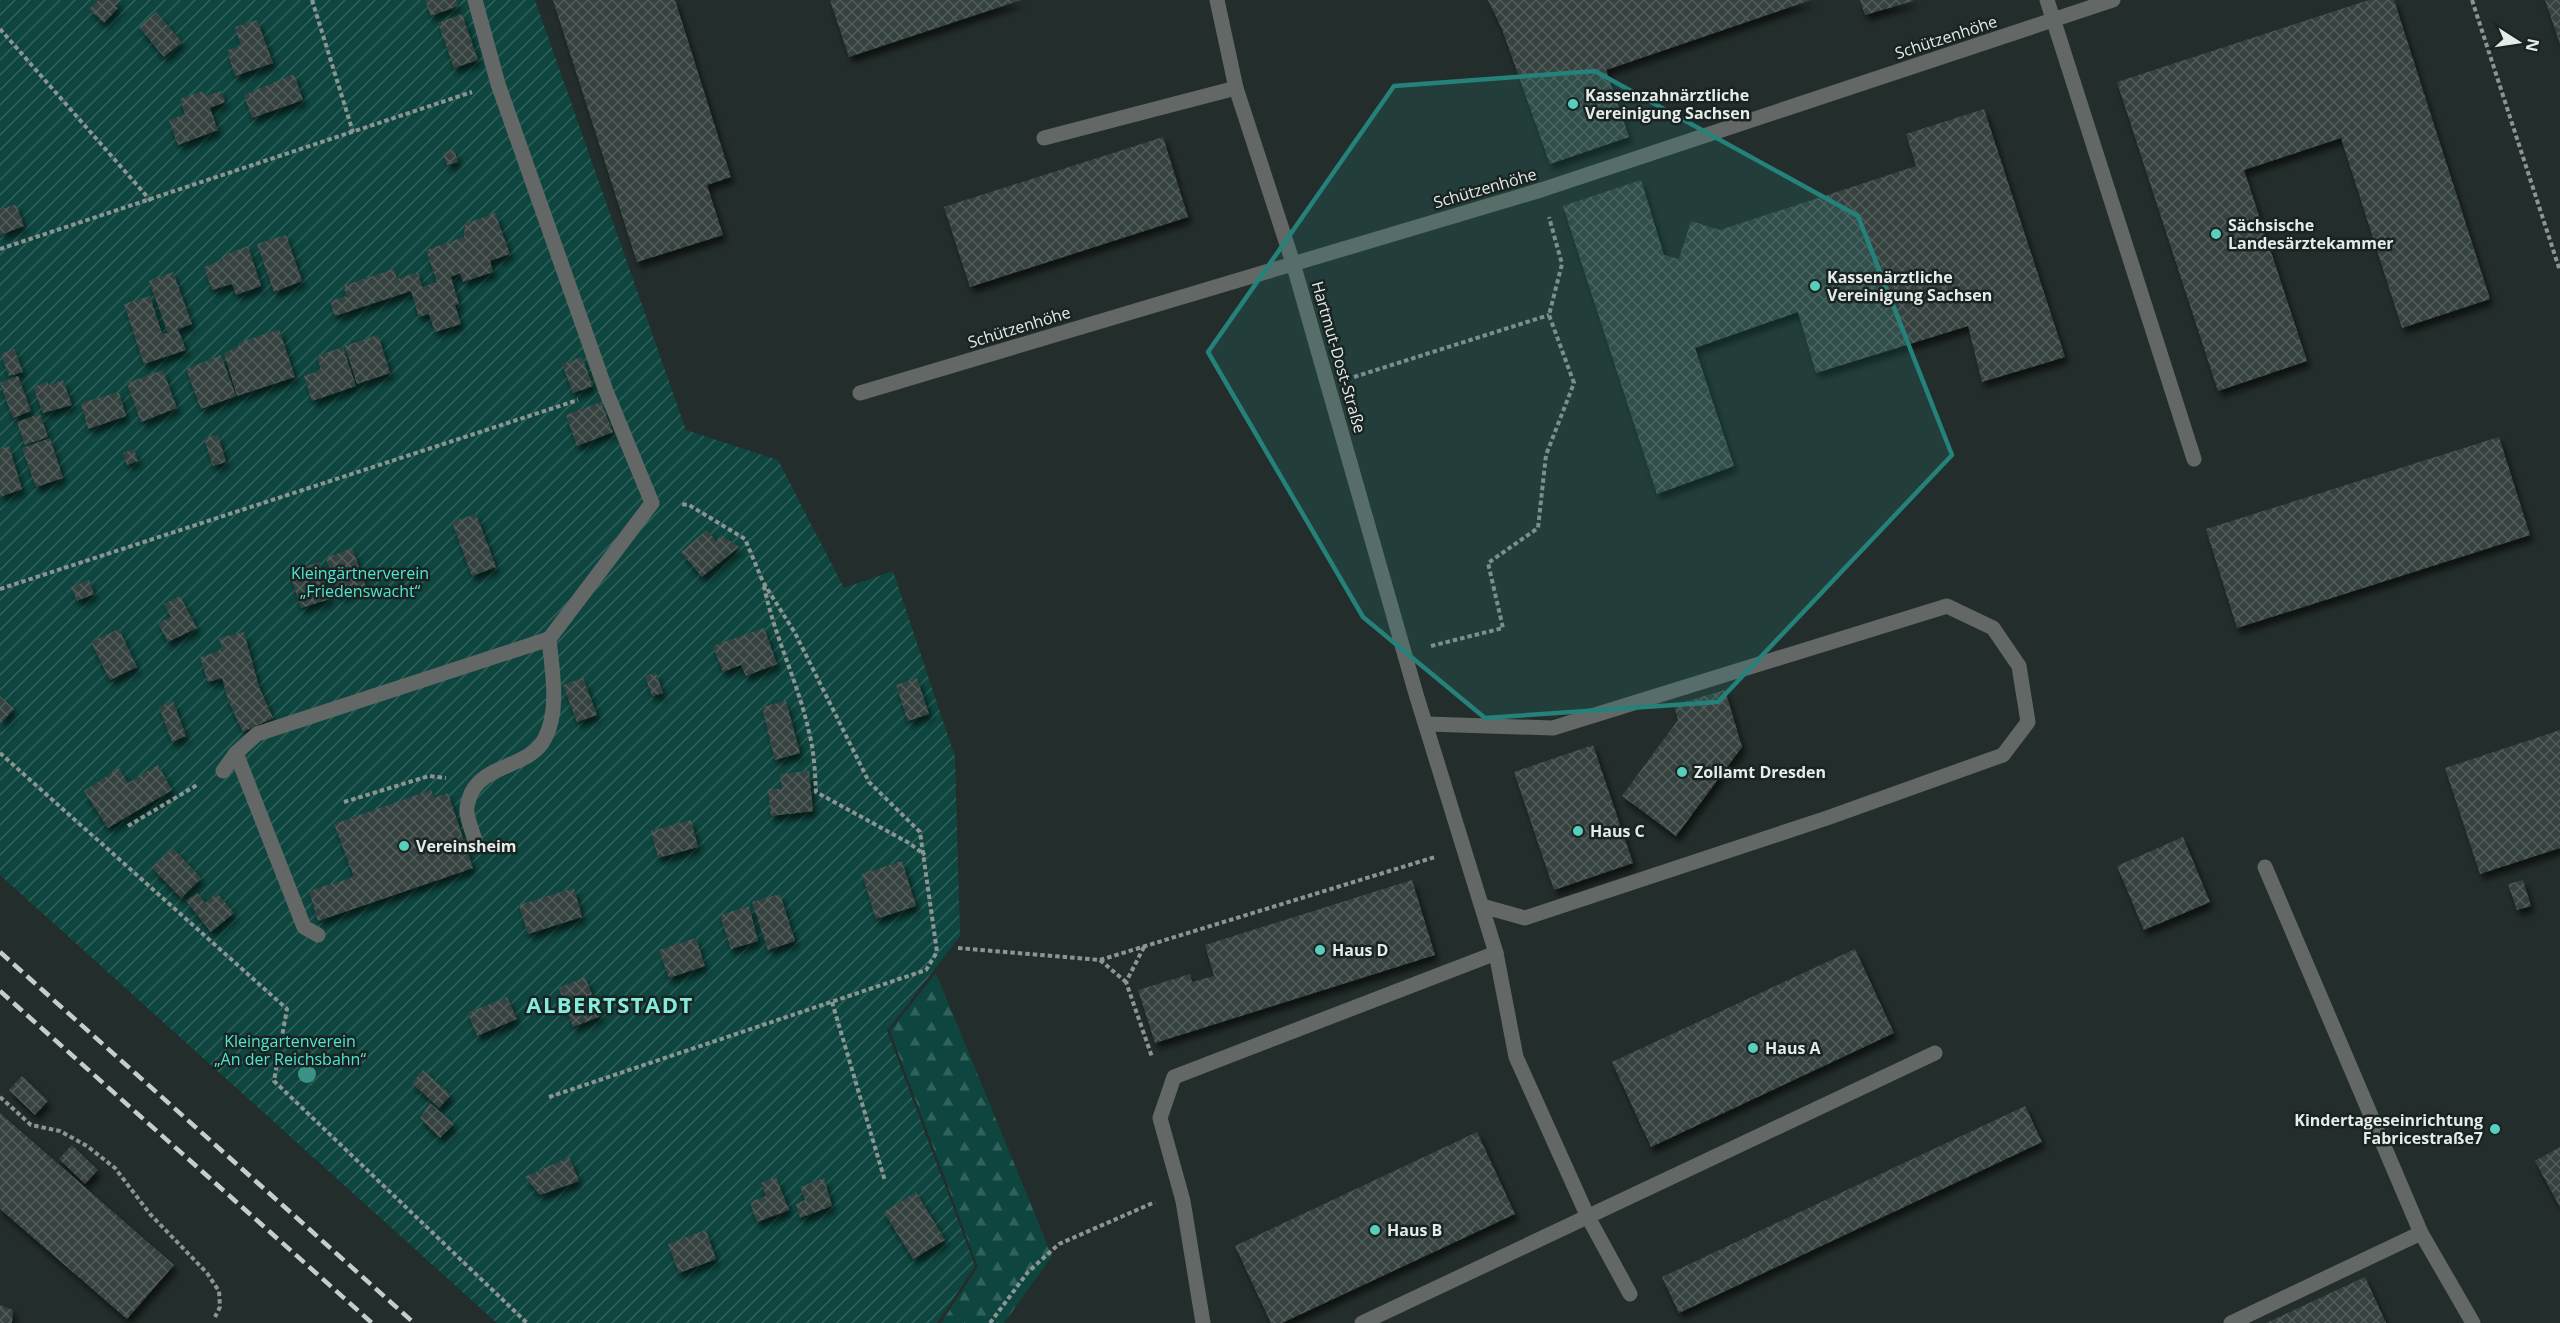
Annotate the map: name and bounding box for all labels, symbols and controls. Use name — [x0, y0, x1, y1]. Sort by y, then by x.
street label: Schützenhöhe — [1892, 10, 2000, 64]
north arrow — [2488, 12, 2548, 72]
text: N — [2521, 36, 2545, 54]
place label: Kassenzahnärztliche Vereinigung Sachsen — [1585, 84, 1750, 124]
marker: Kassenzahnärztliche Vereinigung Sachsen — [1566, 97, 1580, 111]
street label: Schützenhöhe — [1431, 163, 1539, 213]
place label: Sächsische Landesärztekammer — [2228, 214, 2394, 254]
marker: Sächsische Landesärztekammer — [2209, 227, 2223, 241]
place label: Kassenärztliche Vereinigung Sachsen — [1827, 266, 1992, 306]
street label: Hartmut-Dost-Straße — [1307, 279, 1371, 435]
marker: Kassenärztliche Vereinigung Sachsen — [1808, 279, 1822, 293]
street label: Schützenhöhe — [965, 301, 1073, 353]
park label: Kleingärtnerverein „Friedenswacht“ — [291, 562, 429, 602]
place label: Zollamt Dresden — [1694, 761, 1826, 783]
marker: Zollamt Dresden — [1675, 765, 1689, 779]
place label: Haus C — [1590, 820, 1645, 842]
marker: Haus C — [1571, 824, 1585, 838]
place label: Vereinsheim — [416, 835, 516, 857]
marker: Vereinsheim — [397, 839, 411, 853]
place label: Haus D — [1332, 939, 1388, 961]
marker: Haus D — [1313, 943, 1327, 957]
district label: ALBERTSTADT — [526, 989, 694, 1019]
park label: Kleingartenverein „An der Reichsbahn“ — [214, 1030, 366, 1070]
place label: Haus A — [1765, 1037, 1822, 1059]
marker: Haus A — [1746, 1041, 1760, 1055]
place label: Kindertageseinrichtung Fabricestraße7 — [2294, 1109, 2483, 1149]
marker: Kindertageseinrichtung Fabricestraße7 — [2488, 1122, 2502, 1136]
place label: Haus B — [1387, 1219, 1442, 1241]
marker: Haus B — [1368, 1223, 1382, 1237]

